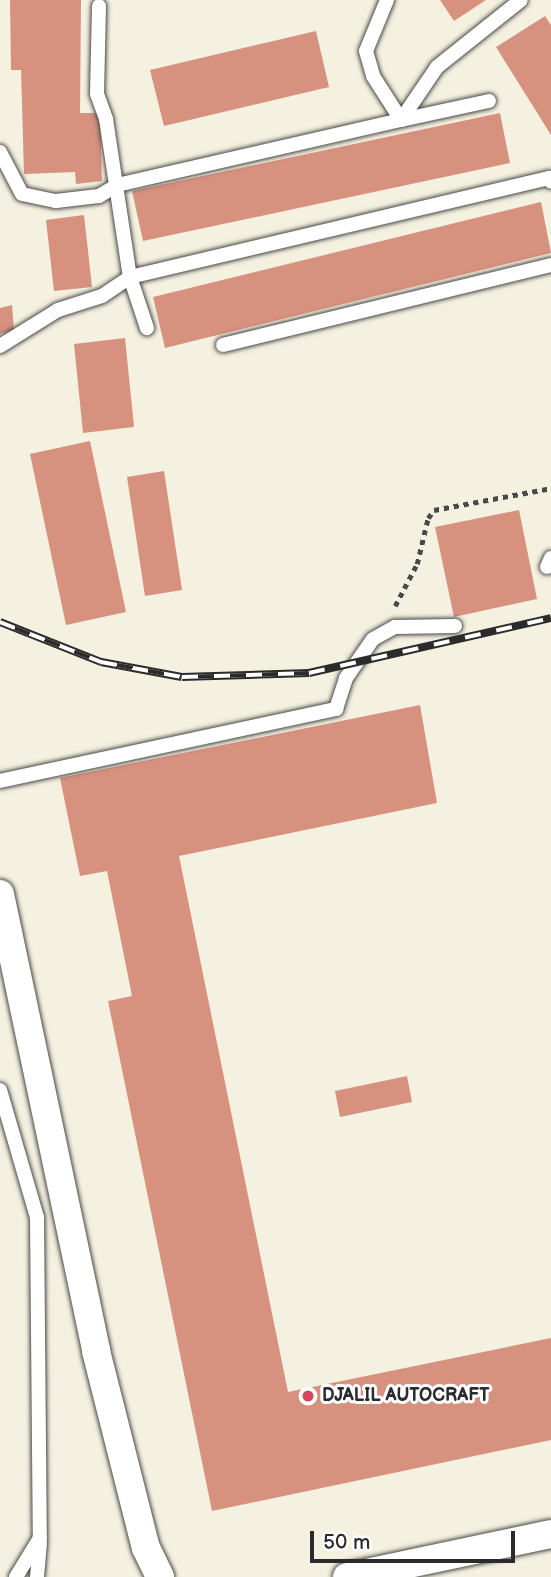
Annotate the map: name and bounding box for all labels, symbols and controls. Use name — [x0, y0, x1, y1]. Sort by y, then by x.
place label: DJALIL AUTOCRAFT — [322, 1385, 489, 1407]
marker: DJALIL AUTOCRAFT — [300, 1388, 316, 1404]
scale bar — [313, 1518, 518, 1562]
text: 50 m — [323, 1530, 370, 1555]

